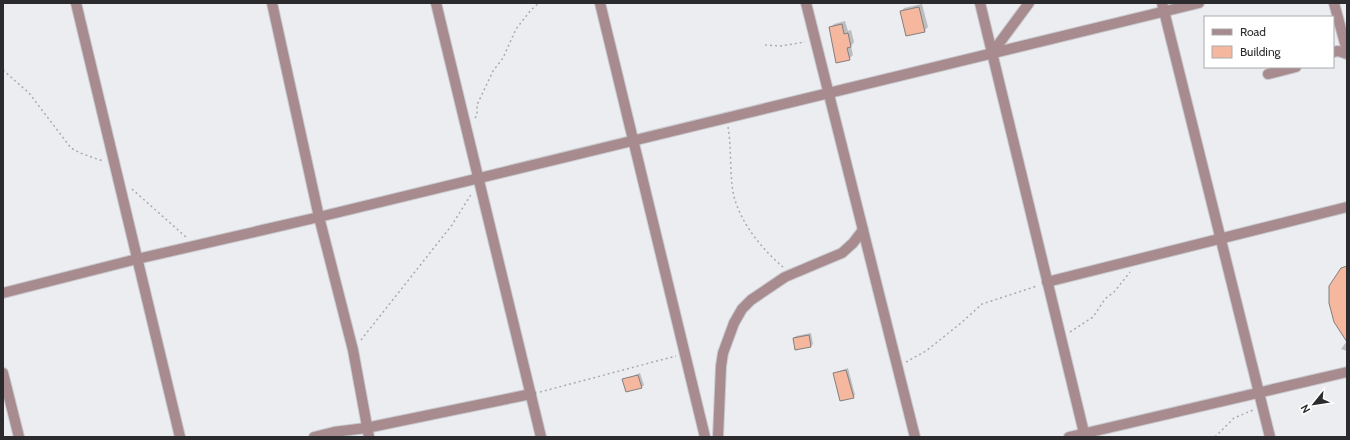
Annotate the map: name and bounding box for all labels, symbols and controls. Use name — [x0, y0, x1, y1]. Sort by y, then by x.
legend — [1204, 16, 1334, 68]
text: Road — [1240, 24, 1266, 39]
text: Building — [1240, 44, 1282, 59]
north arrow — [1294, 384, 1334, 424]
text: N — [1297, 402, 1313, 416]

